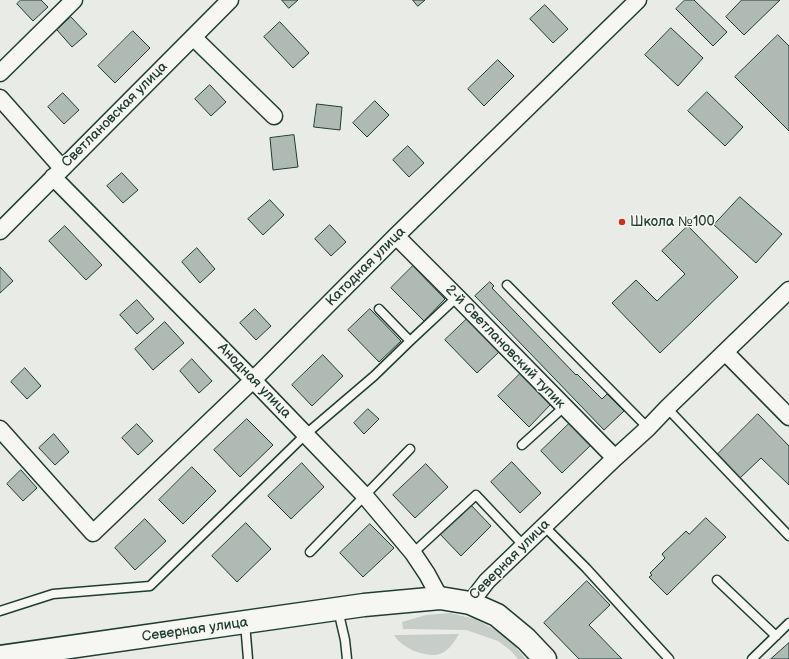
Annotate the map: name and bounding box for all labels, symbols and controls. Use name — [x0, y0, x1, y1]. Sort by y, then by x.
street label: Светлановская улица — [59, 59, 171, 171]
place label: Школа №100 — [630, 214, 715, 230]
marker: Школа №100 — [617, 217, 627, 227]
street label: Катодная улица — [323, 224, 409, 310]
street label: 2-й Светлановский тупик — [442, 282, 568, 412]
street label: Анодная улица — [214, 340, 294, 422]
street label: Северная улица — [466, 516, 554, 604]
street label: Северная улица — [141, 614, 249, 646]

